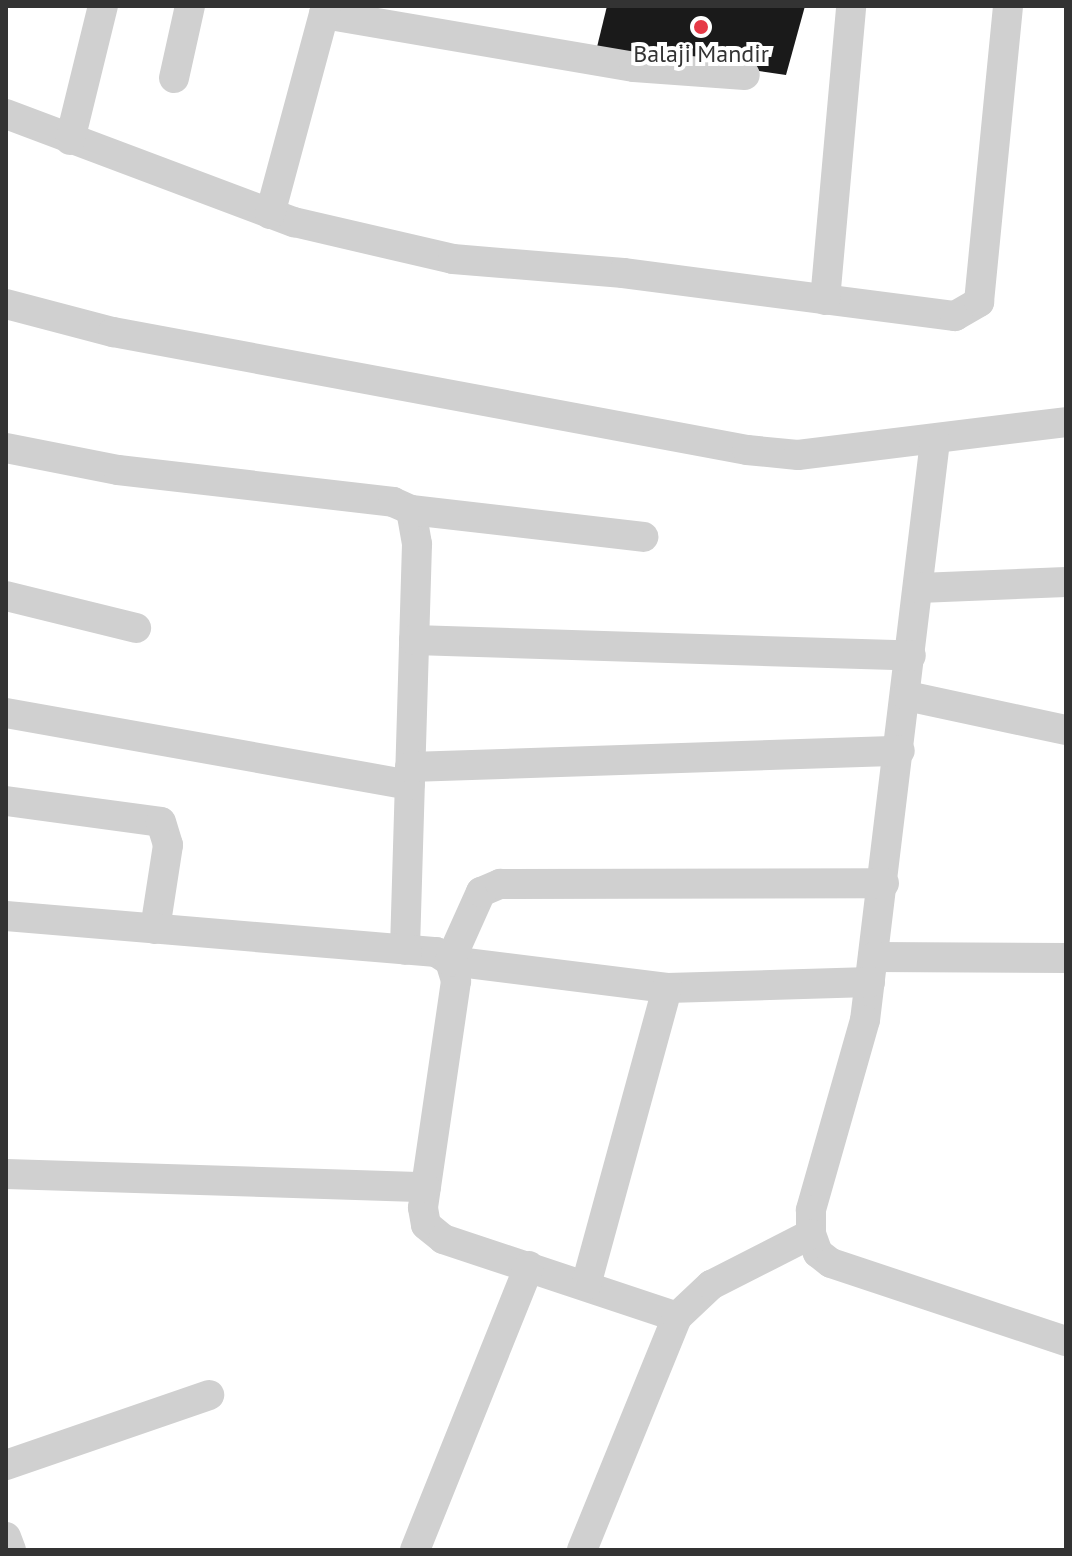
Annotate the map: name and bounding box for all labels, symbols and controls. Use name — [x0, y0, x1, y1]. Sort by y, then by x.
marker: Balaji Mandir — [692, 18, 710, 36]
place label: Balaji Mandir — [633, 40, 769, 68]

